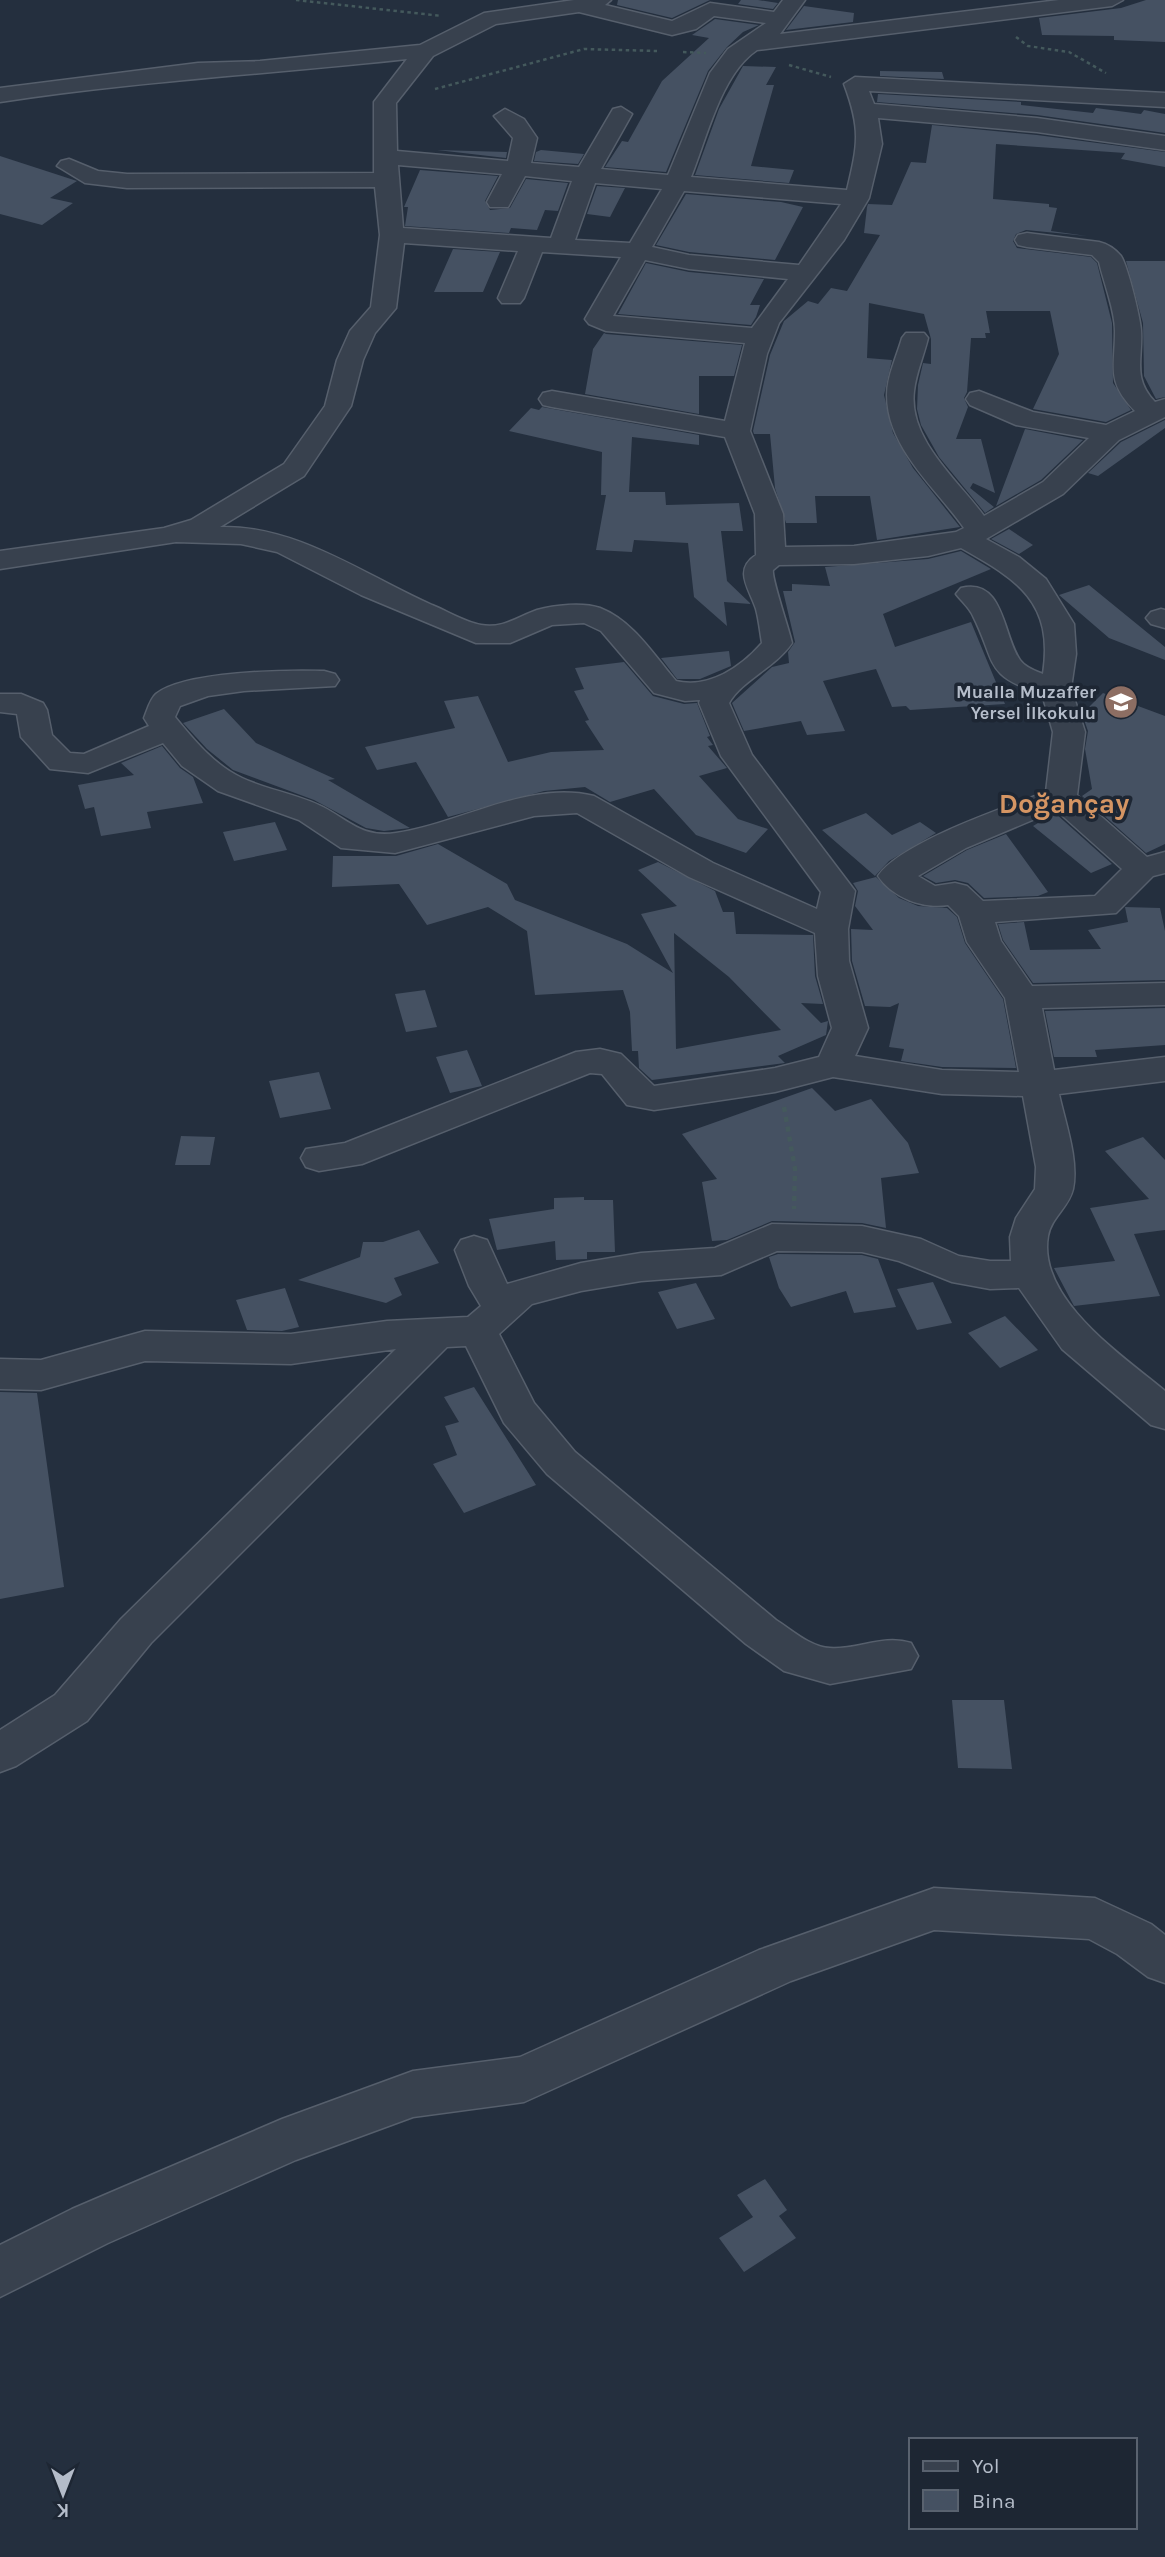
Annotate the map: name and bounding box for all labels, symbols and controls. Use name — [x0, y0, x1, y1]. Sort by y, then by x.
place label: Mualla Muzaffer Yersel İlkokulu — [956, 681, 1096, 724]
school or university icon: Mualla Muzaffer Yersel İlkokulu — [1102, 683, 1140, 721]
district label: Doğançay — [999, 787, 1129, 820]
legend — [909, 2438, 1137, 2529]
text: Yol — [972, 2454, 1000, 2478]
north arrow — [28, 2459, 98, 2529]
text: Bina — [972, 2489, 1016, 2513]
text: K — [56, 2499, 69, 2521]

